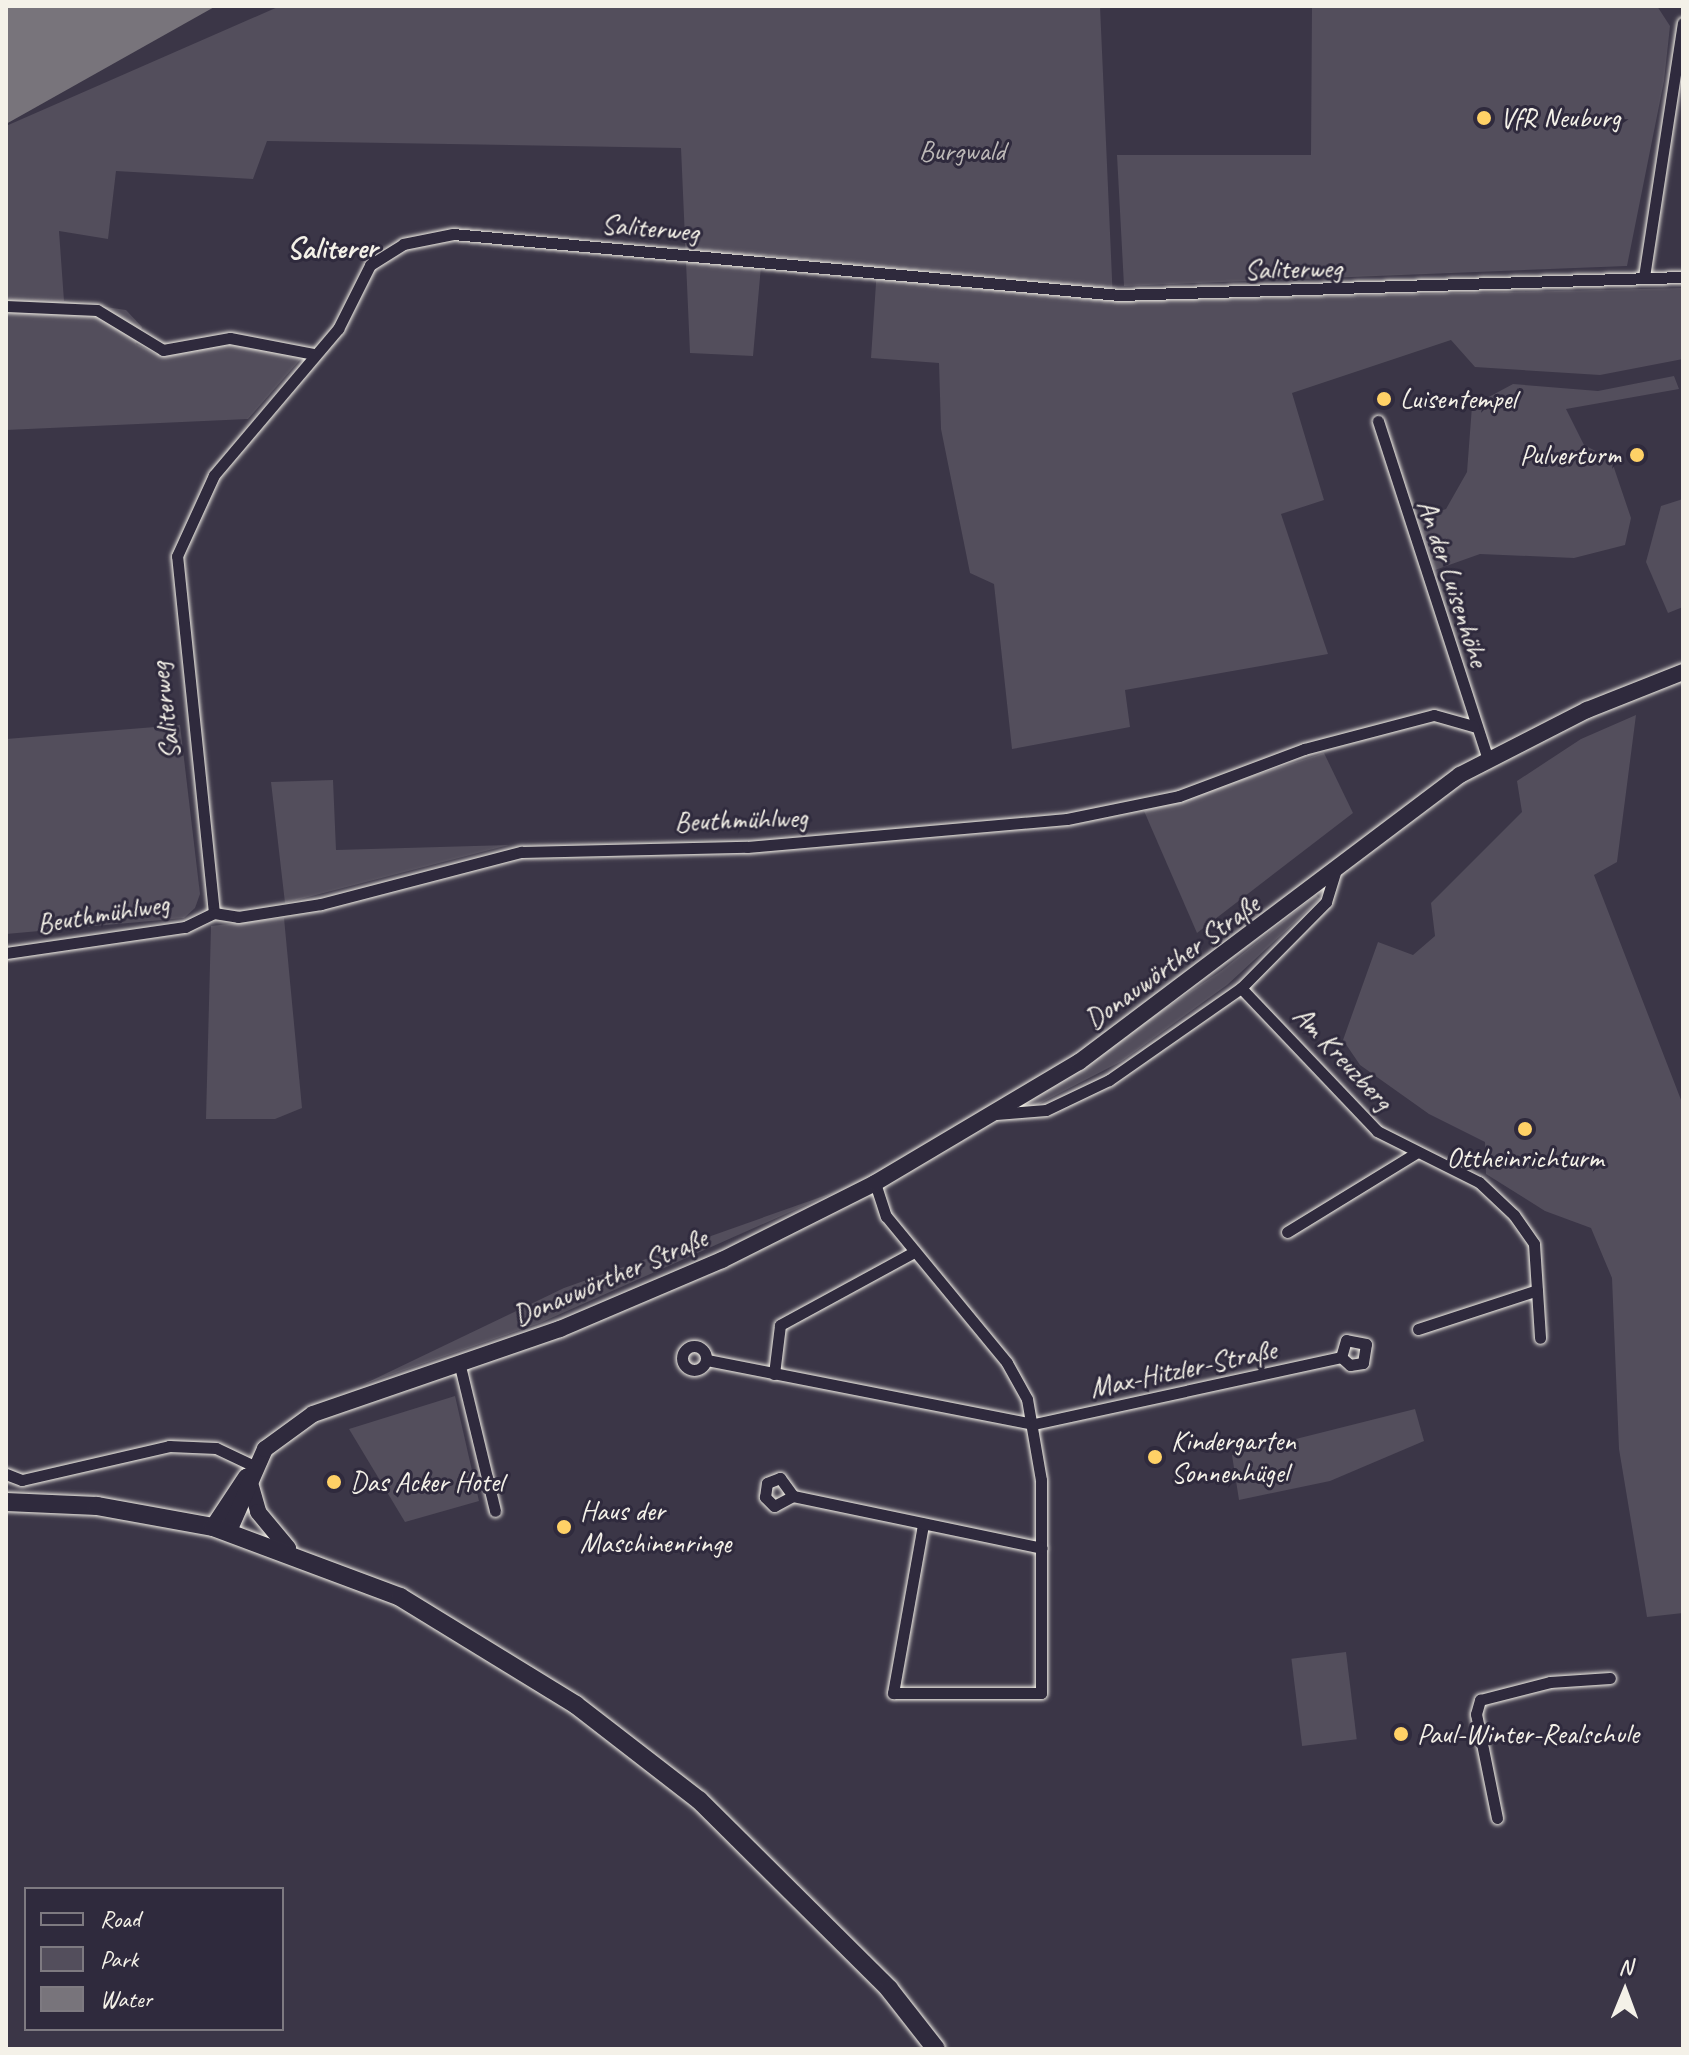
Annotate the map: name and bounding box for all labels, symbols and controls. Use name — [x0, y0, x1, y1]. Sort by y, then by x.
place label: VfR Neuburg — [1500, 101, 1622, 135]
marker: VfR Neuburg — [1475, 109, 1493, 127]
park label: Burgwald — [919, 134, 1005, 168]
street label: Saliterweg — [600, 207, 700, 249]
district label: Saliterer — [287, 230, 377, 266]
street label: Saliterweg — [1244, 251, 1342, 287]
place label: Luisentempel — [1400, 382, 1516, 416]
marker: Luisentempel — [1375, 390, 1393, 408]
place label: Pulverturm — [1520, 438, 1621, 472]
marker: Pulverturm — [1628, 446, 1646, 464]
street label: An der Luisenhöhe — [1410, 496, 1496, 670]
street label: Saliterweg — [142, 661, 188, 761]
street label: Beuthmühlweg — [674, 801, 808, 839]
street label: Beuthmühlweg — [35, 887, 171, 941]
street label: Donauwörther Straße — [1078, 887, 1266, 1037]
street label: Am Kreuzberg — [1286, 999, 1400, 1117]
marker: Ottheinrichturm — [1516, 1120, 1534, 1138]
place label: Ottheinrichturm — [1447, 1141, 1603, 1175]
street label: Donauwörther Straße — [507, 1221, 713, 1333]
street label: Max-Hitzler-Straße — [1087, 1333, 1279, 1405]
place label: Kindergarten Sonnenhügel — [1171, 1424, 1296, 1490]
marker: Kindergarten Sonnenhügel — [1146, 1448, 1164, 1466]
place label: Das Acker Hotel — [350, 1465, 504, 1499]
marker: Das Acker Hotel — [325, 1473, 343, 1491]
place label: Haus der Maschinenringe — [580, 1494, 731, 1560]
marker: Haus der Maschinenringe — [555, 1518, 573, 1536]
place label: Paul-Winter-Realschule — [1417, 1717, 1639, 1751]
marker: Paul-Winter-Realschule — [1392, 1725, 1410, 1743]
legend — [24, 1887, 284, 2031]
text: Road — [100, 1904, 140, 1934]
text: Park — [100, 1944, 138, 1974]
north arrow — [1585, 1951, 1665, 2031]
text: N — [1618, 1953, 1632, 1981]
text: Water — [100, 1984, 152, 2014]

